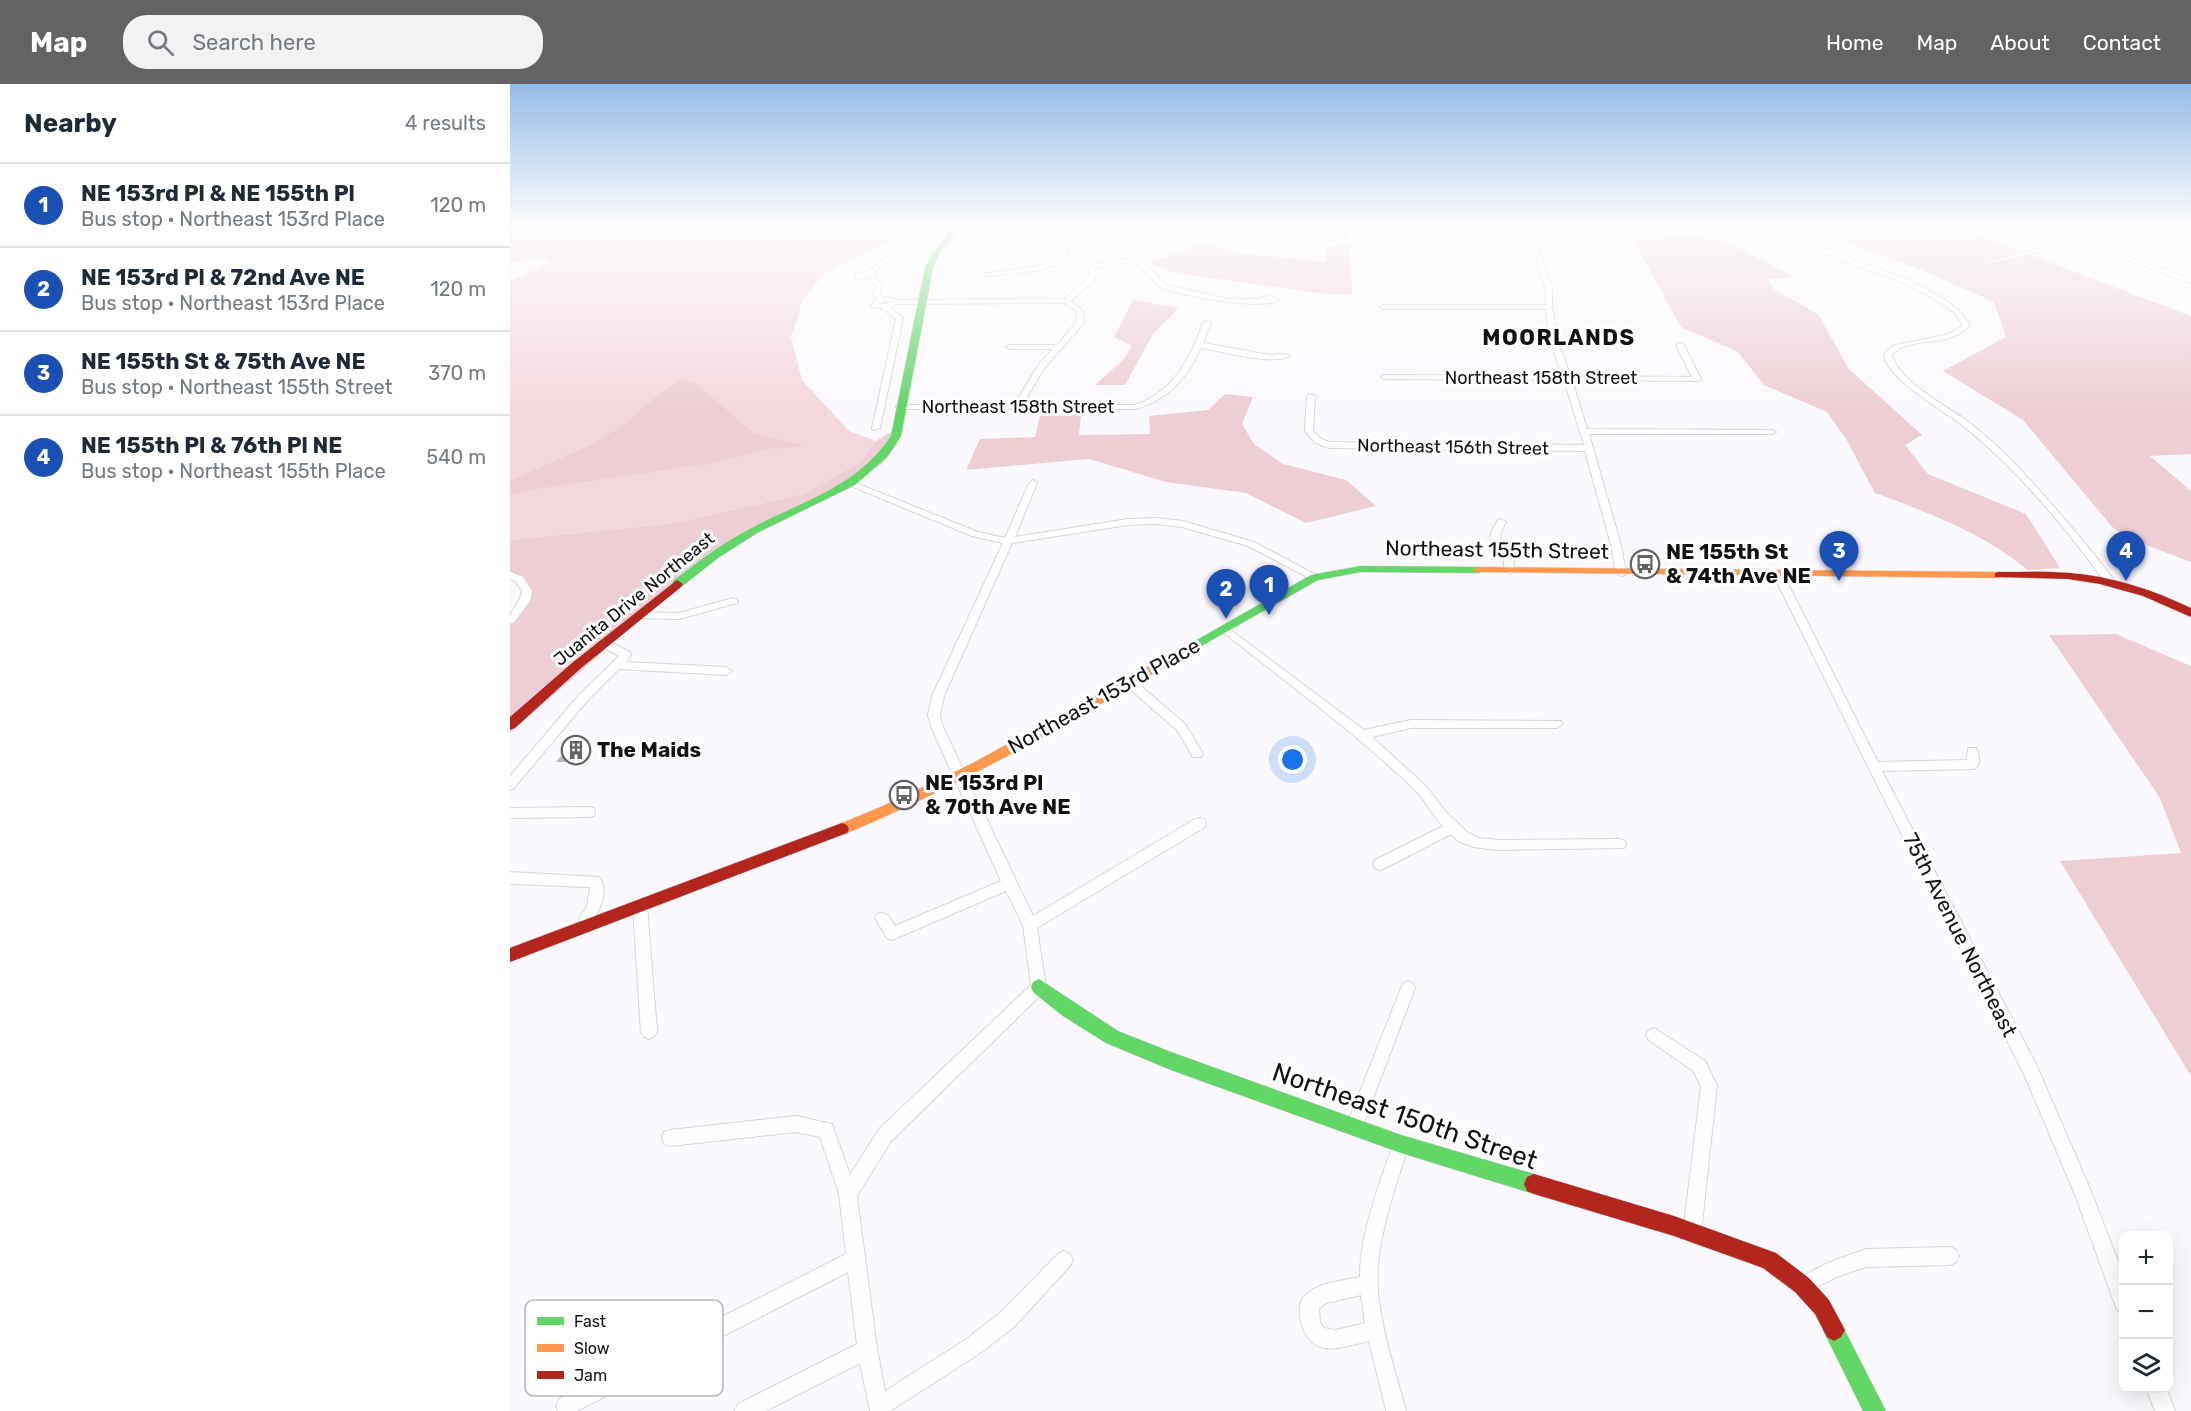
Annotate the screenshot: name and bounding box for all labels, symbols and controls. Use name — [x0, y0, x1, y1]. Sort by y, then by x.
search box — [123, 15, 543, 69]
text: Map — [30, 26, 87, 59]
icon: search — [144, 26, 177, 59]
text: Search here — [192, 29, 316, 56]
text: Home — [1826, 30, 1883, 55]
text: Map — [1916, 30, 1957, 55]
text: About — [1990, 30, 2050, 55]
text: Contact — [2083, 30, 2161, 55]
text: Nearby — [24, 108, 117, 139]
text: 4 results — [405, 111, 486, 135]
text: NE 153rd Pl & NE 155th Pl — [81, 180, 355, 207]
text: 1 — [39, 193, 48, 217]
text: 120 m — [430, 193, 486, 217]
text: Bus stop · Northeast 153rd Place — [81, 207, 385, 231]
text: NE 153rd Pl & 72nd Ave NE — [81, 264, 365, 291]
text: 2 — [37, 277, 50, 301]
text: 120 m — [430, 277, 486, 301]
text: Bus stop · Northeast 153rd Place — [81, 291, 385, 315]
district label: MOORLANDS — [1482, 324, 1636, 351]
text: NE 155th St & 75th Ave NE — [81, 348, 365, 375]
text: 3 — [37, 361, 50, 385]
text: 370 m — [428, 361, 486, 385]
street label: Northeast 158th Street — [1445, 367, 1637, 389]
text: Bus stop · Northeast 155th Street — [81, 375, 392, 399]
street label: Northeast 158th Street — [922, 396, 1114, 418]
text: NE 155th Pl & 76th Pl NE — [81, 432, 342, 459]
street label: Northeast 156th Street — [1357, 434, 1549, 460]
text: 4 — [37, 445, 50, 469]
text: 540 m — [426, 445, 486, 469]
text: Bus stop · Northeast 155th Place — [81, 459, 386, 483]
street label: Juanita Drive Northeast — [549, 527, 719, 671]
pin: 3 — [1820, 532, 1858, 581]
pin: 4 — [2106, 532, 2146, 581]
street label: Northeast 155th Street — [1385, 535, 1609, 564]
place label: NE 155th St & 74th Ave NE — [1666, 539, 1811, 588]
bus stop icon: NE 155th St & 74th Ave NE — [1629, 548, 1661, 580]
pin: 1 — [1250, 566, 1288, 615]
pin: 2 — [1206, 570, 1246, 619]
street label: Northeast 153rd Place — [1003, 632, 1204, 759]
building icon: The Maids — [560, 734, 592, 766]
place label: The Maids — [597, 737, 701, 762]
your location — [1278, 745, 1307, 774]
place label: NE 153rd Pl & 70th Ave NE — [925, 770, 1071, 819]
bus stop icon: NE 153rd Pl & 70th Ave NE — [888, 779, 920, 811]
street label: 75th Avenue Northeast — [1898, 829, 2023, 1041]
street label: Northeast 150th Street — [1268, 1057, 1541, 1176]
map controls — [2119, 1231, 2173, 1393]
button: + — [2119, 1231, 2173, 1285]
button: − — [2119, 1285, 2173, 1339]
legend — [525, 1300, 723, 1396]
text: Fast — [574, 1312, 606, 1331]
text: Slow — [574, 1339, 610, 1358]
button: layers — [2119, 1339, 2173, 1393]
text: Jam — [574, 1366, 607, 1385]

